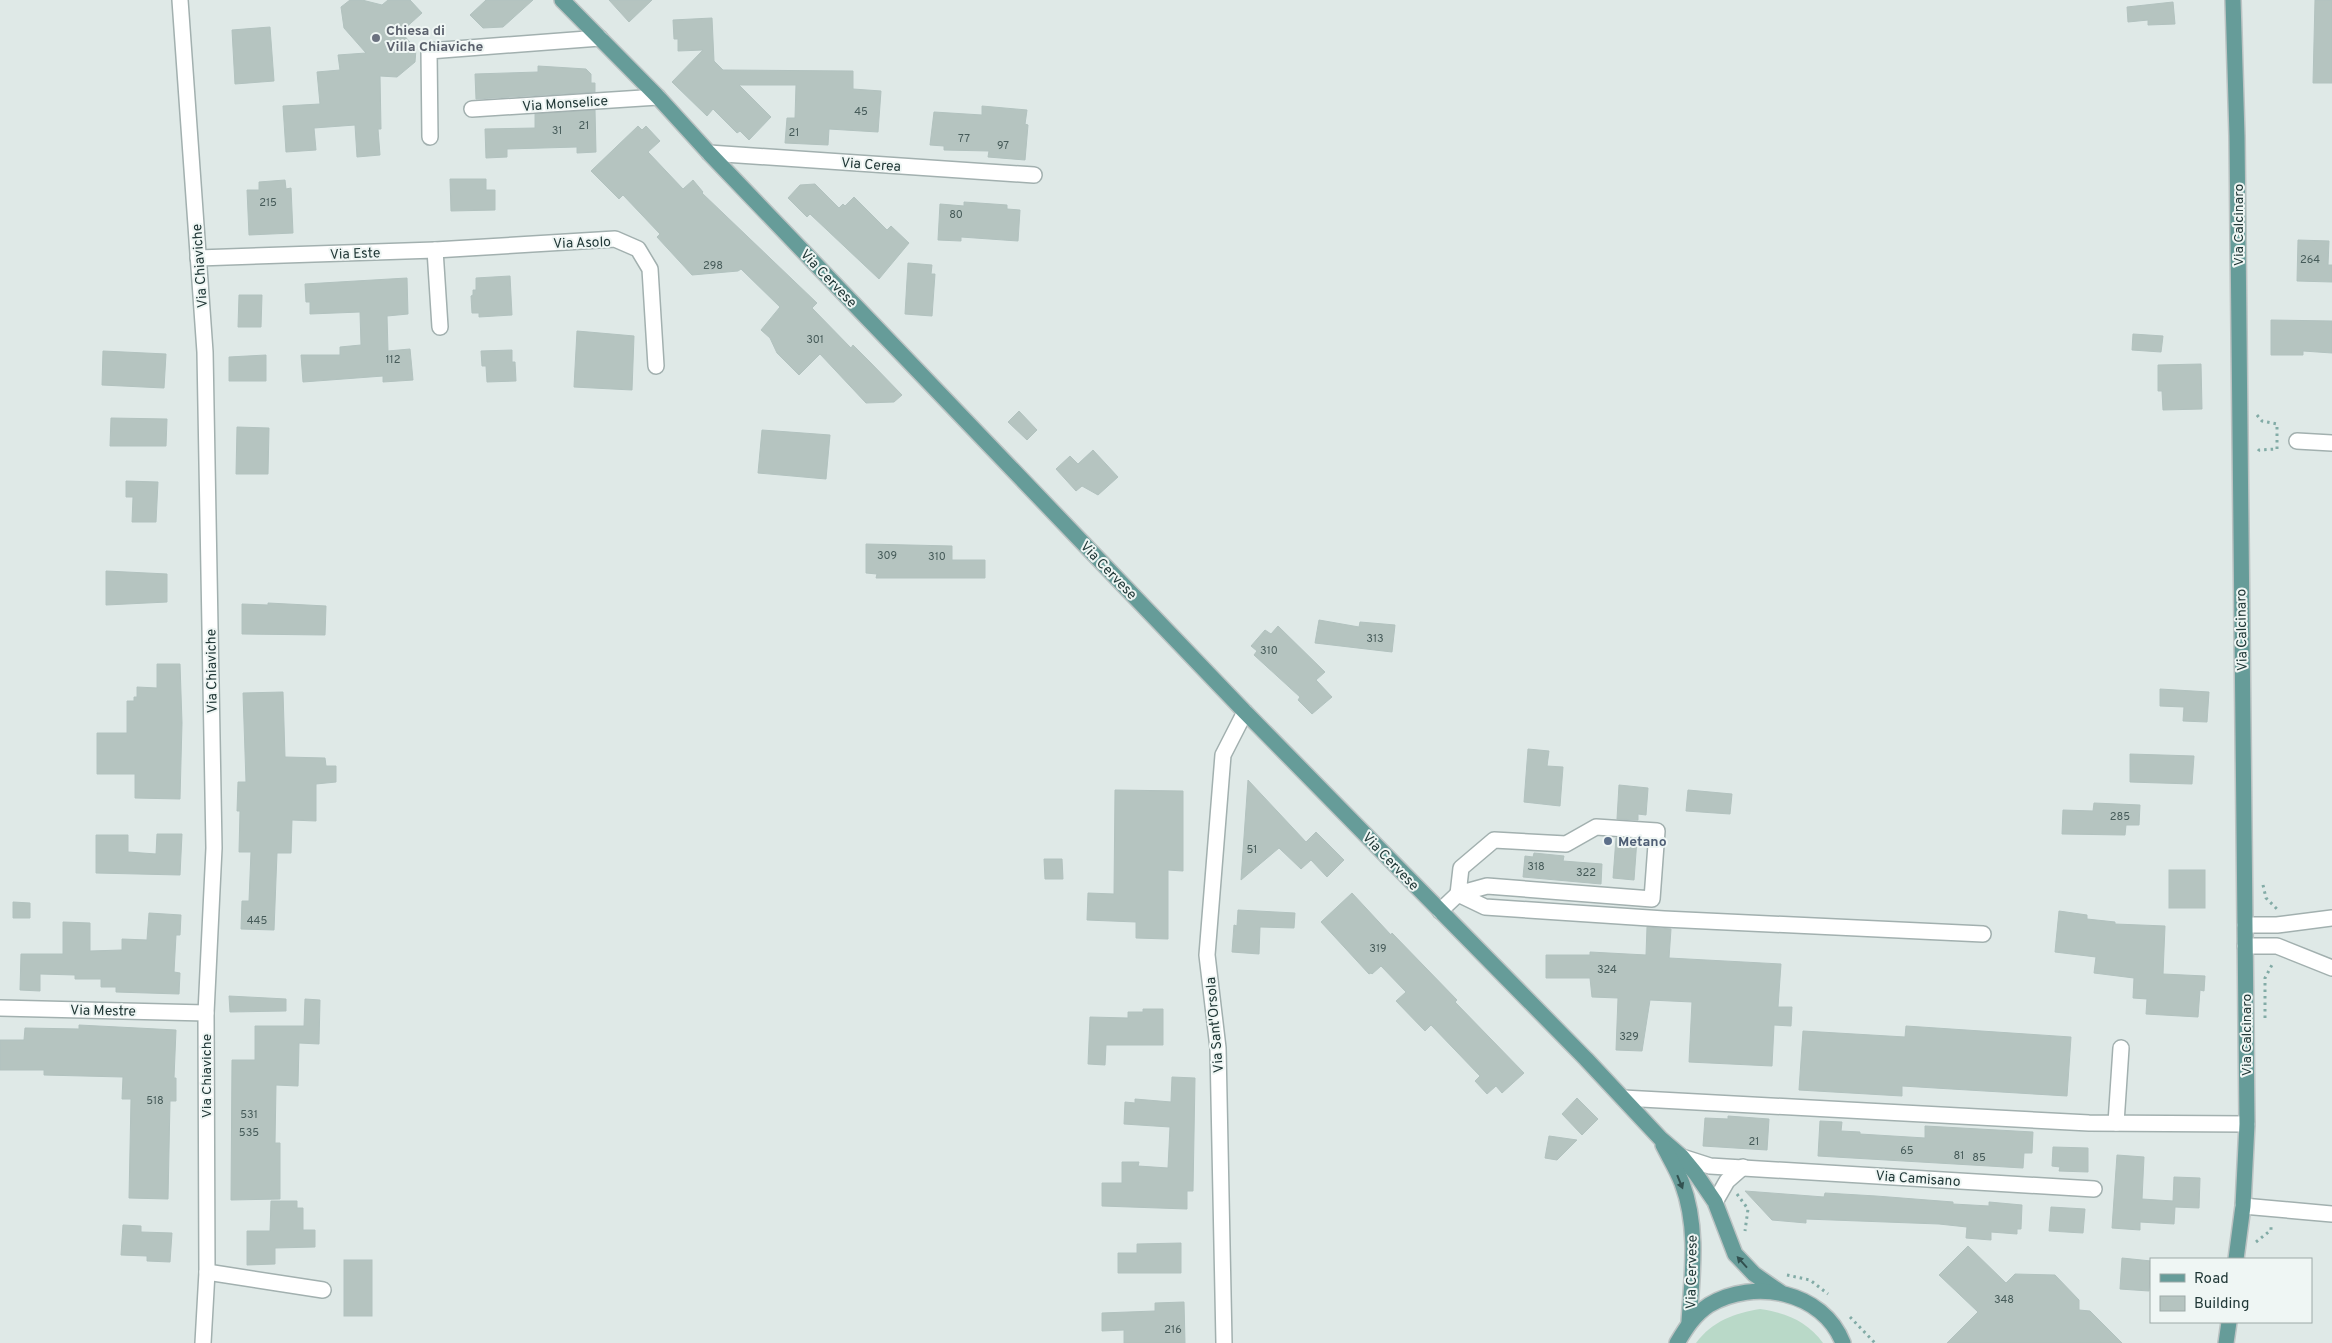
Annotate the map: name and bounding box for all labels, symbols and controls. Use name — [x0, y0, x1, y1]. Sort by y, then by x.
place label: Chiesa di Villa Chiaviche — [386, 23, 484, 56]
marker: Chiesa di Villa Chiaviche — [370, 32, 382, 44]
street label: Via Monselice — [522, 93, 609, 116]
house number: 45 — [854, 105, 868, 119]
house number: 21 — [579, 119, 589, 133]
house number: 31 — [552, 124, 562, 138]
house number: 21 — [789, 126, 799, 140]
house number: 77 — [958, 132, 970, 146]
house number: 97 — [997, 139, 1009, 153]
street label: Via Cerea — [840, 155, 901, 176]
street label: Via Calcinaro — [2231, 184, 2248, 266]
house number: 215 — [259, 196, 277, 210]
house number: 80 — [949, 208, 963, 222]
street label: Via Chiaviche — [189, 223, 212, 309]
street label: Via Asolo — [553, 234, 611, 253]
street label: Via Este — [329, 245, 381, 264]
street label: Via Cervese — [796, 246, 860, 312]
house number: 264 — [2300, 253, 2320, 267]
house number: 298 — [703, 259, 723, 273]
house number: 301 — [806, 333, 824, 347]
house number: 112 — [386, 353, 400, 367]
street label: Via Cervese — [1076, 538, 1140, 604]
house number: 309 — [877, 549, 897, 563]
house number: 310 — [928, 550, 946, 564]
street label: Via Calcinaro — [2233, 588, 2252, 671]
street label: Via Chiaviche — [203, 629, 222, 713]
house number: 313 — [1366, 632, 1384, 646]
house number: 310 — [1260, 644, 1278, 658]
house number: 285 — [2110, 810, 2130, 824]
street label: Via Cervese — [1358, 829, 1422, 895]
place label: Metano — [1618, 834, 1667, 851]
marker: Metano — [1602, 835, 1614, 847]
house number: 51 — [1247, 843, 1257, 857]
house number: 318 — [1527, 860, 1545, 874]
house number: 322 — [1576, 866, 1596, 880]
house number: 445 — [247, 914, 267, 928]
house number: 319 — [1369, 942, 1387, 956]
house number: 324 — [1597, 963, 1617, 977]
street label: Via Sant'Orsola — [1203, 976, 1228, 1073]
street label: Via Calcinaro — [2239, 994, 2256, 1076]
street label: Via Mestre — [70, 1002, 136, 1021]
house number: 329 — [1619, 1030, 1639, 1044]
street label: Via Chiaviche — [199, 1034, 216, 1118]
house number: 518 — [146, 1094, 164, 1108]
house number: 531 — [240, 1108, 258, 1122]
house number: 535 — [239, 1126, 259, 1140]
house number: 21 — [1749, 1135, 1759, 1149]
house number: 65 — [1900, 1144, 1914, 1158]
house number: 81 — [1954, 1149, 1964, 1163]
house number: 85 — [1972, 1151, 1986, 1165]
street label: Via Camisano — [1875, 1168, 1961, 1191]
one-way arrow — [1677, 1175, 1685, 1189]
street label: Via Cervese — [1683, 1235, 1702, 1309]
one-way arrow — [1736, 1256, 1748, 1268]
legend — [2150, 1258, 2312, 1323]
text: Road — [2194, 1270, 2229, 1289]
house number: 348 — [1994, 1293, 2014, 1307]
text: Building — [2194, 1295, 2249, 1314]
house number: 216 — [1164, 1323, 1182, 1337]

